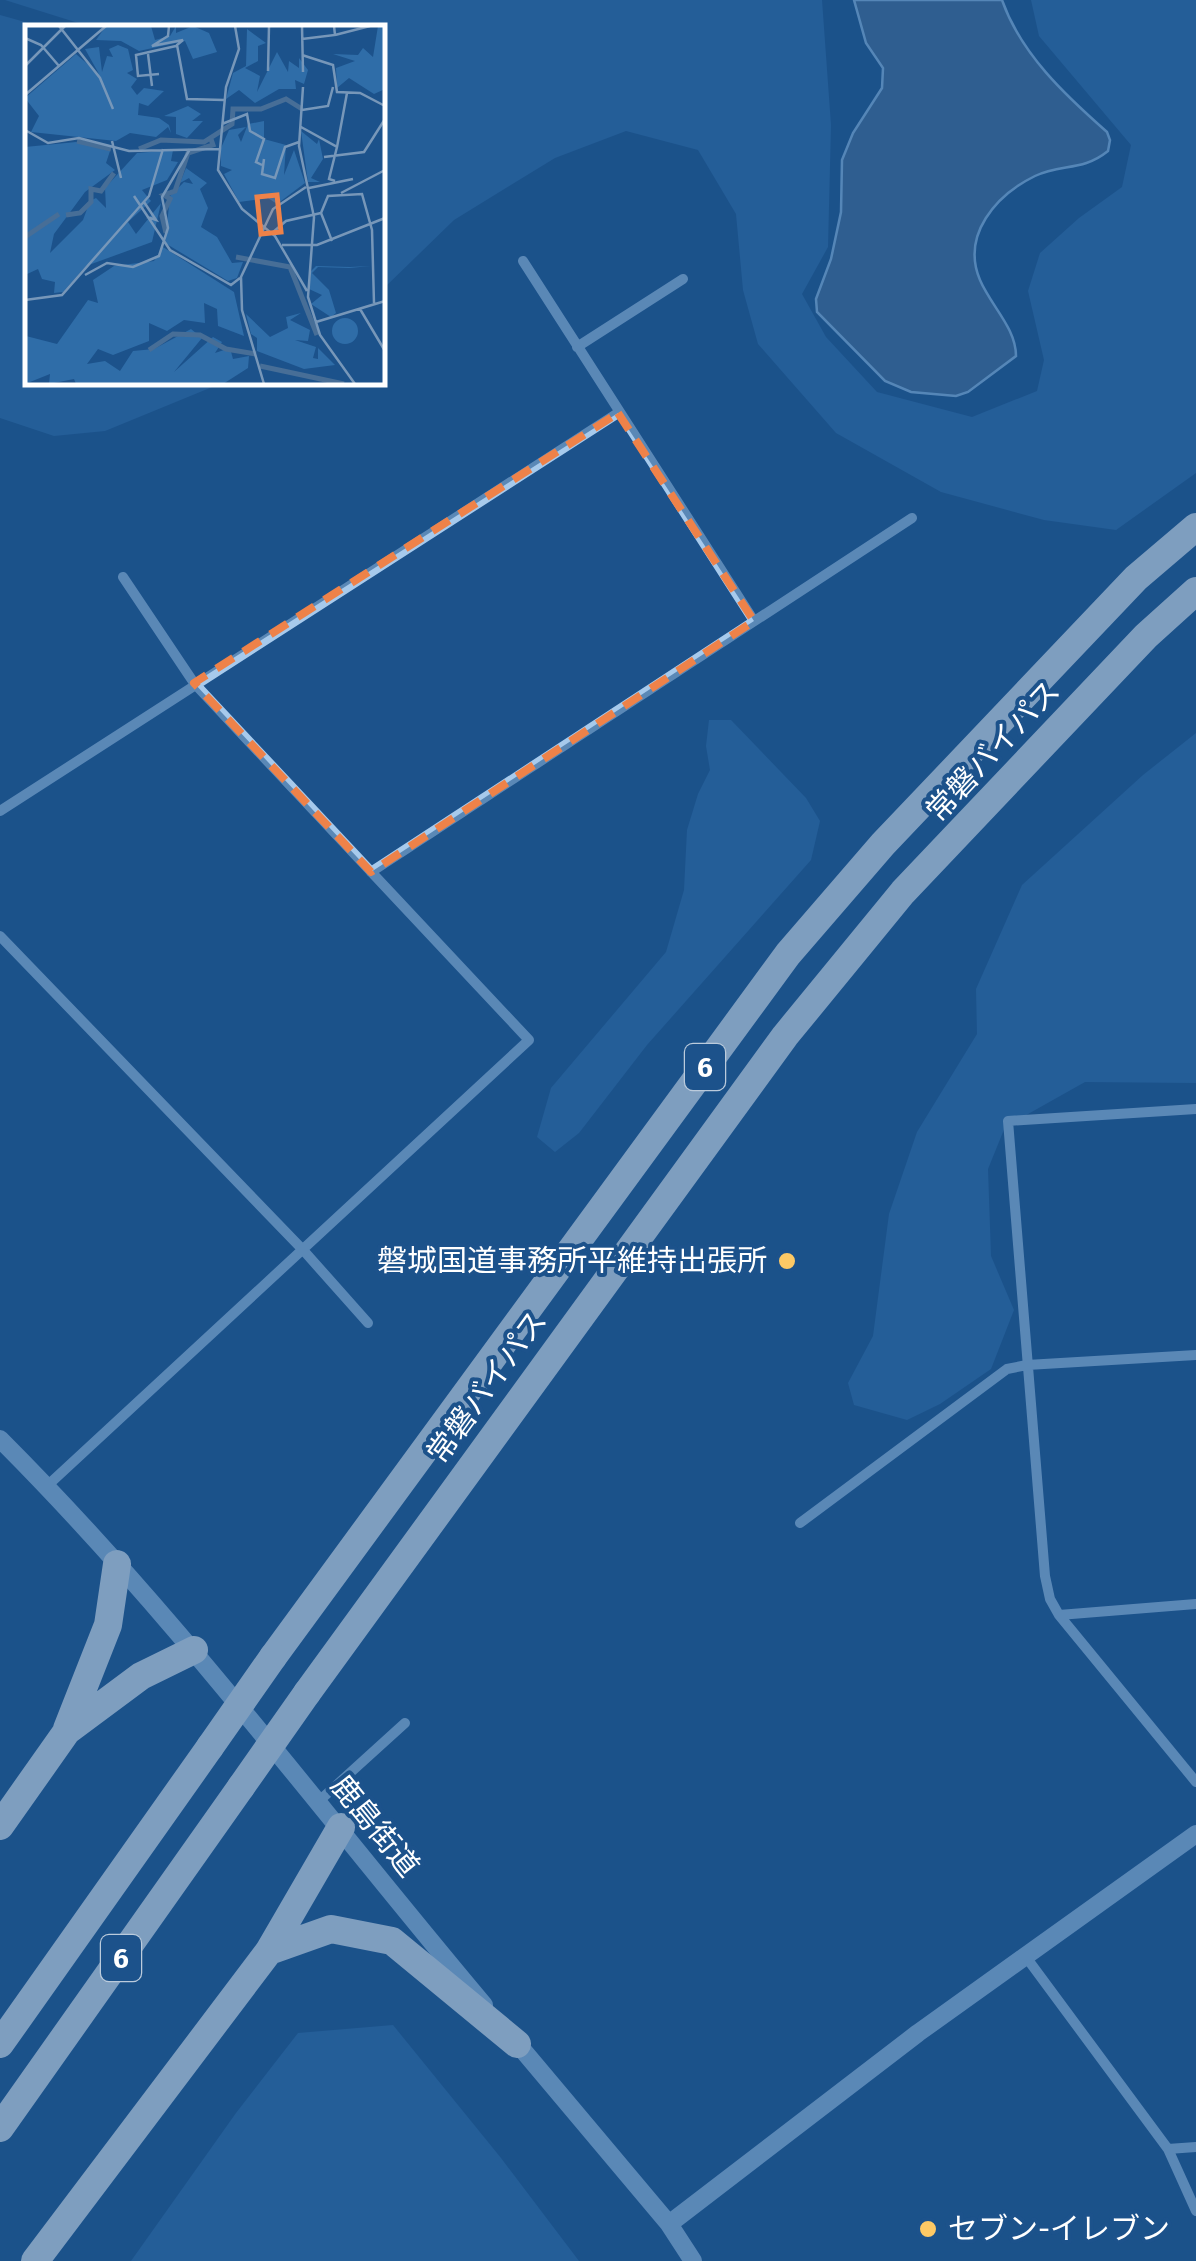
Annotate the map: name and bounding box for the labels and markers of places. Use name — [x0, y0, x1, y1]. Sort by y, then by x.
place label: 磐城国道事務所平維持出張所 — [377, 1243, 767, 1279]
marker: 磐城国道事務所平維持出張所 — [776, 1250, 798, 1272]
place label: セブン-イレブン — [948, 2211, 1170, 2247]
marker: セブン-イレブン — [917, 2218, 939, 2240]

